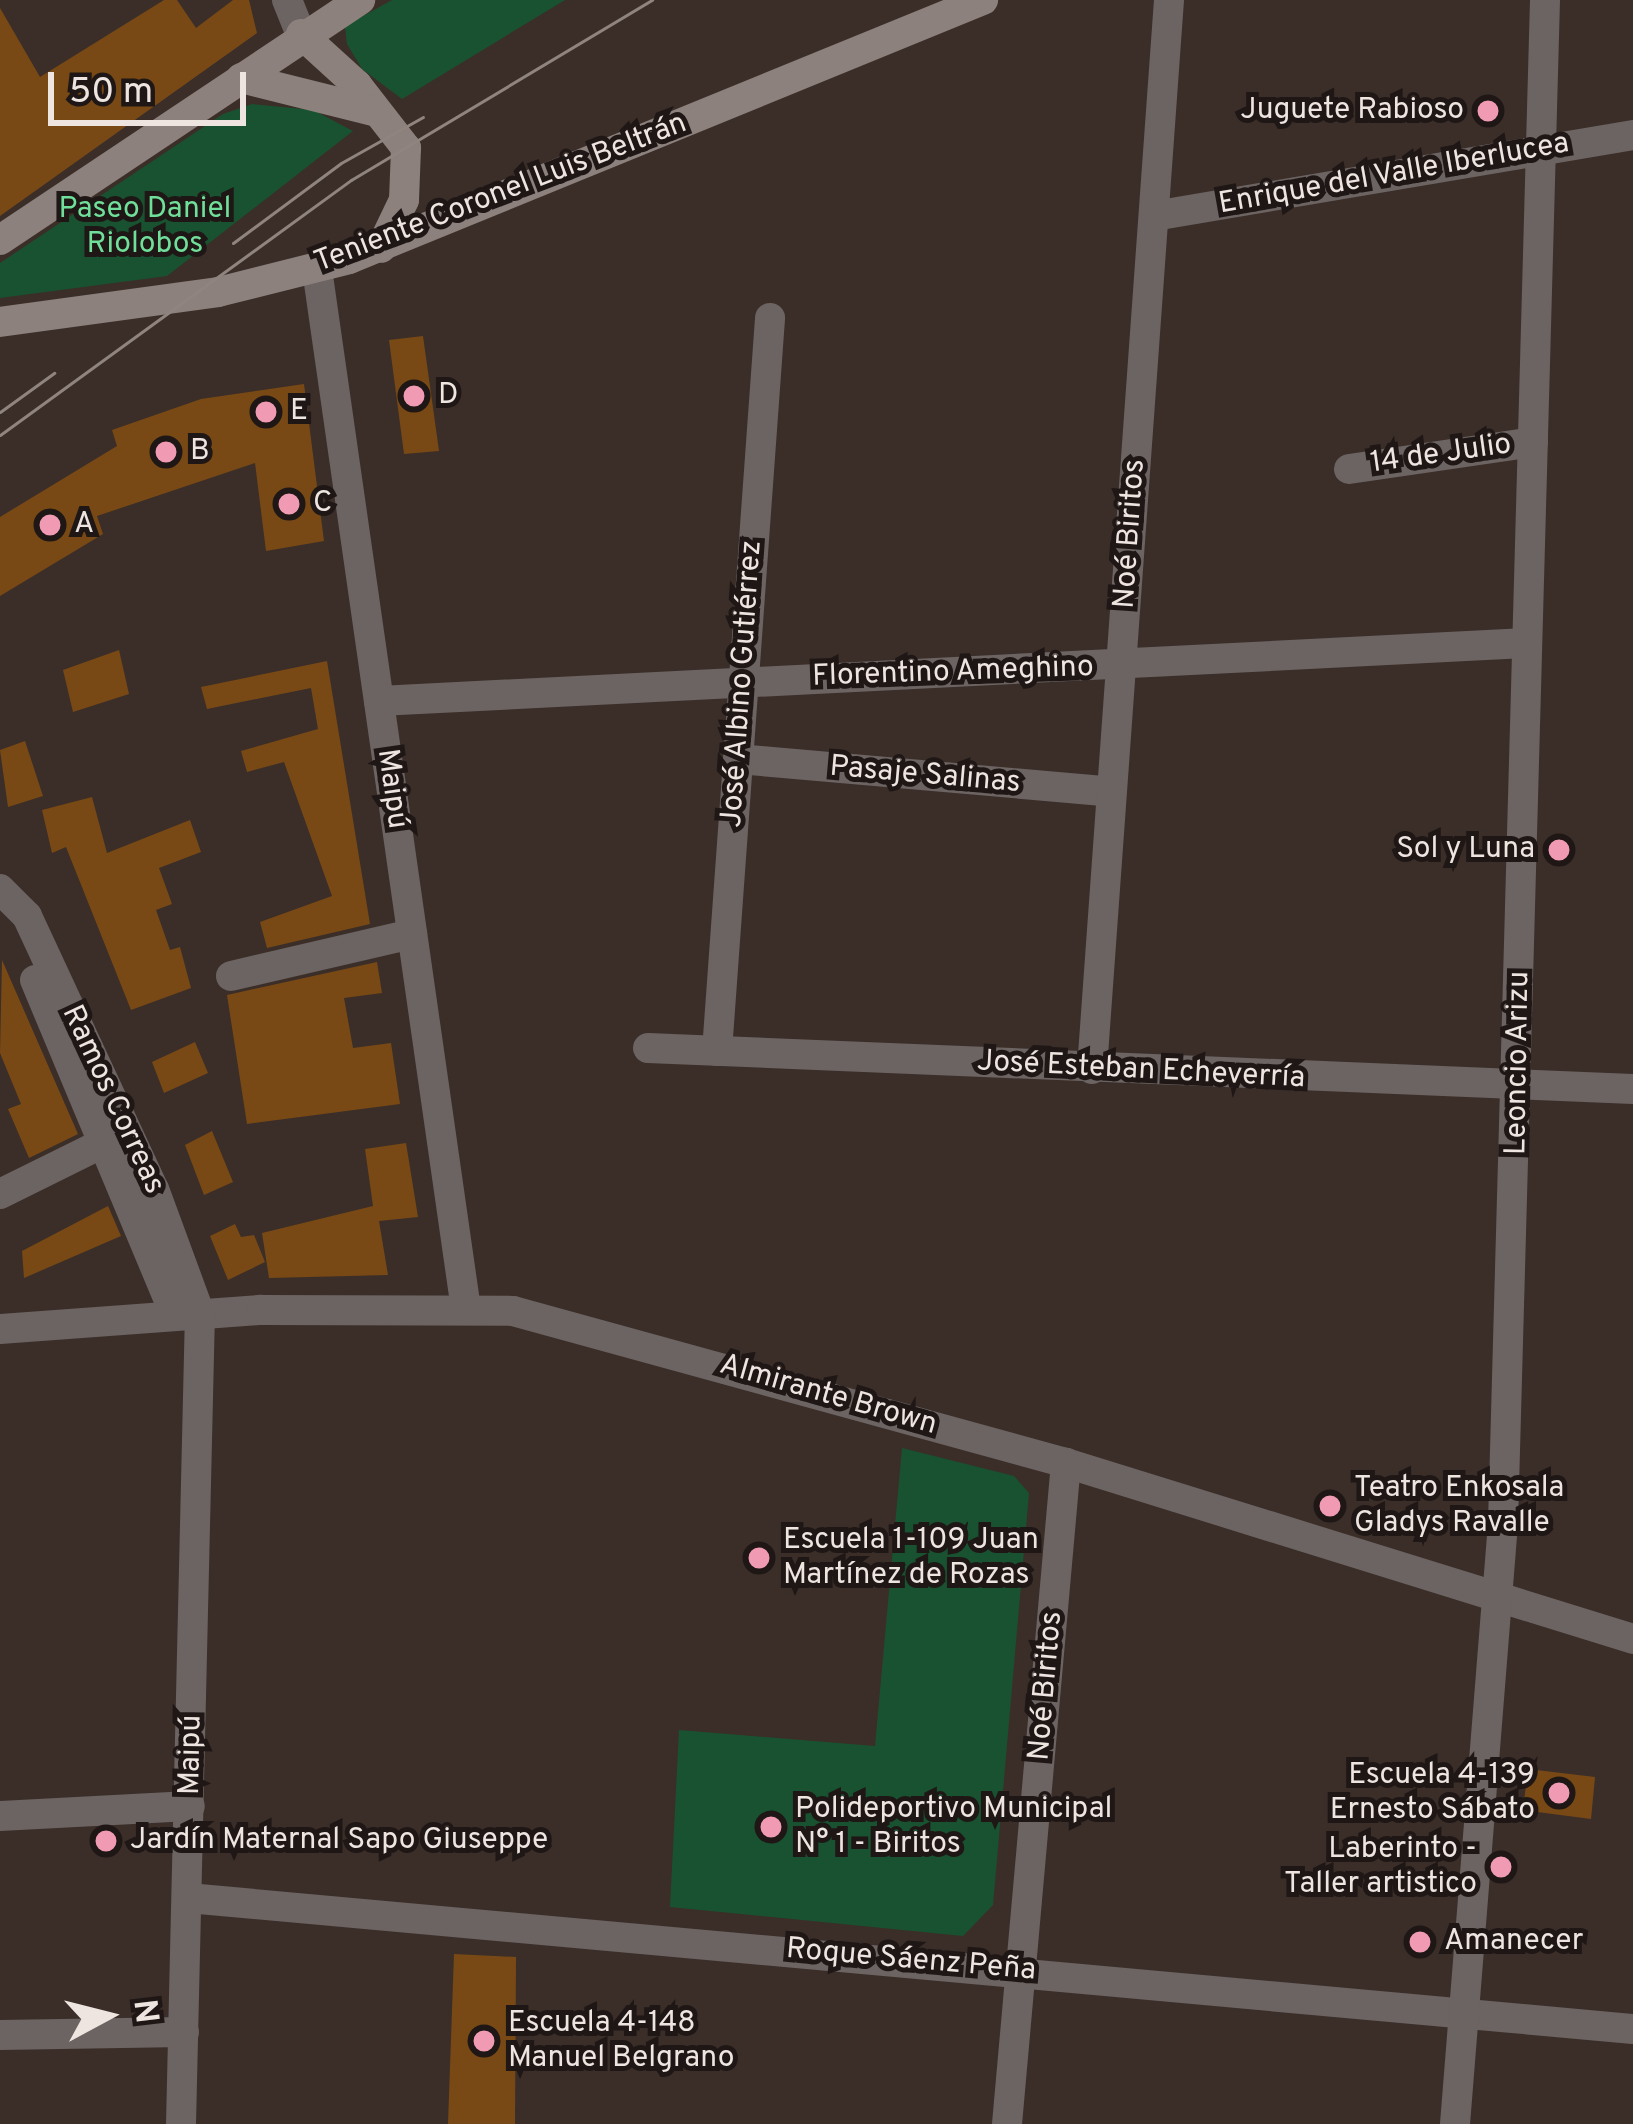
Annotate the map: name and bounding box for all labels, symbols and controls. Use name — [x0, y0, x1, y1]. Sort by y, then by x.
scale bar — [54, 48, 252, 122]
text: 50 m — [69, 70, 153, 116]
place label: Juguete Rabioso — [1240, 93, 1464, 129]
marker: Juguete Rabioso — [1475, 98, 1501, 124]
street label: Teniente Coronel Luis Beltrán — [310, 106, 692, 282]
street label: Enrique del Valle Iberlucea — [1215, 126, 1573, 224]
park label: Paseo Daniel Riolobos — [59, 192, 231, 262]
place label: D — [438, 378, 458, 414]
marker: D — [401, 383, 427, 409]
place label: E — [290, 394, 308, 430]
marker: E — [253, 399, 279, 425]
street label: 14 de Julio — [1368, 427, 1514, 483]
place label: B — [190, 434, 210, 470]
marker: B — [153, 439, 179, 465]
street label: Noé Biritos — [1108, 458, 1154, 610]
place label: C — [313, 486, 332, 522]
marker: C — [276, 491, 302, 517]
place label: A — [74, 507, 94, 543]
marker: A — [37, 512, 63, 538]
street label: José Albino Gutiérrez — [715, 539, 771, 829]
street label: Florentino Ameghino — [811, 650, 1095, 696]
street label: Maipú — [368, 747, 414, 831]
street label: Pasaje Salinas — [828, 750, 1022, 802]
place label: Sol y Luna — [1396, 832, 1535, 868]
marker: Sol y Luna — [1546, 837, 1572, 863]
street label: Leoncio Arizu — [1499, 970, 1539, 1156]
street label: Ramos Correas — [53, 1000, 171, 1200]
street label: José Esteban Echeverría — [976, 1044, 1306, 1098]
street label: Almirante Brown — [715, 1348, 941, 1444]
place label: Teatro Enkosala Gladys Ravalle — [1354, 1471, 1564, 1541]
marker: Teatro Enkosala Gladys Ravalle — [1317, 1493, 1343, 1519]
place label: Escuela 1-109 Juan Martínez de Rozas — [783, 1523, 1039, 1594]
marker: Escuela 1-109 Juan Martínez de Rozas — [746, 1545, 772, 1571]
street label: Noé Biritos — [1023, 1610, 1071, 1762]
street label: Maipú — [173, 1714, 211, 1796]
place label: Escuela 4-139 Ernesto Sábato — [1330, 1758, 1535, 1828]
marker: Escuela 4-139 Ernesto Sábato — [1546, 1780, 1572, 1806]
place label: Polideportivo Municipal N° 1 - Biritos — [795, 1792, 1112, 1862]
marker: Polideportivo Municipal N° 1 - Biritos — [758, 1814, 784, 1840]
place label: Jardín Maternal Sapo Giuseppe — [130, 1823, 548, 1859]
marker: Jardín Maternal Sapo Giuseppe — [93, 1828, 119, 1854]
place label: Laberinto - Taller artistico — [1284, 1832, 1477, 1902]
marker: Laberinto - Taller artistico — [1488, 1854, 1514, 1880]
place label: Amanecer — [1444, 1924, 1583, 1960]
marker: Amanecer — [1407, 1929, 1433, 1955]
street label: Roque Sáenz Peña — [785, 1932, 1037, 1990]
north arrow — [48, 1956, 168, 2076]
text: N — [121, 1997, 166, 2026]
place label: Escuela 4-148 Manuel Belgrano — [508, 2006, 734, 2076]
marker: Escuela 4-148 Manuel Belgrano — [471, 2028, 497, 2054]

